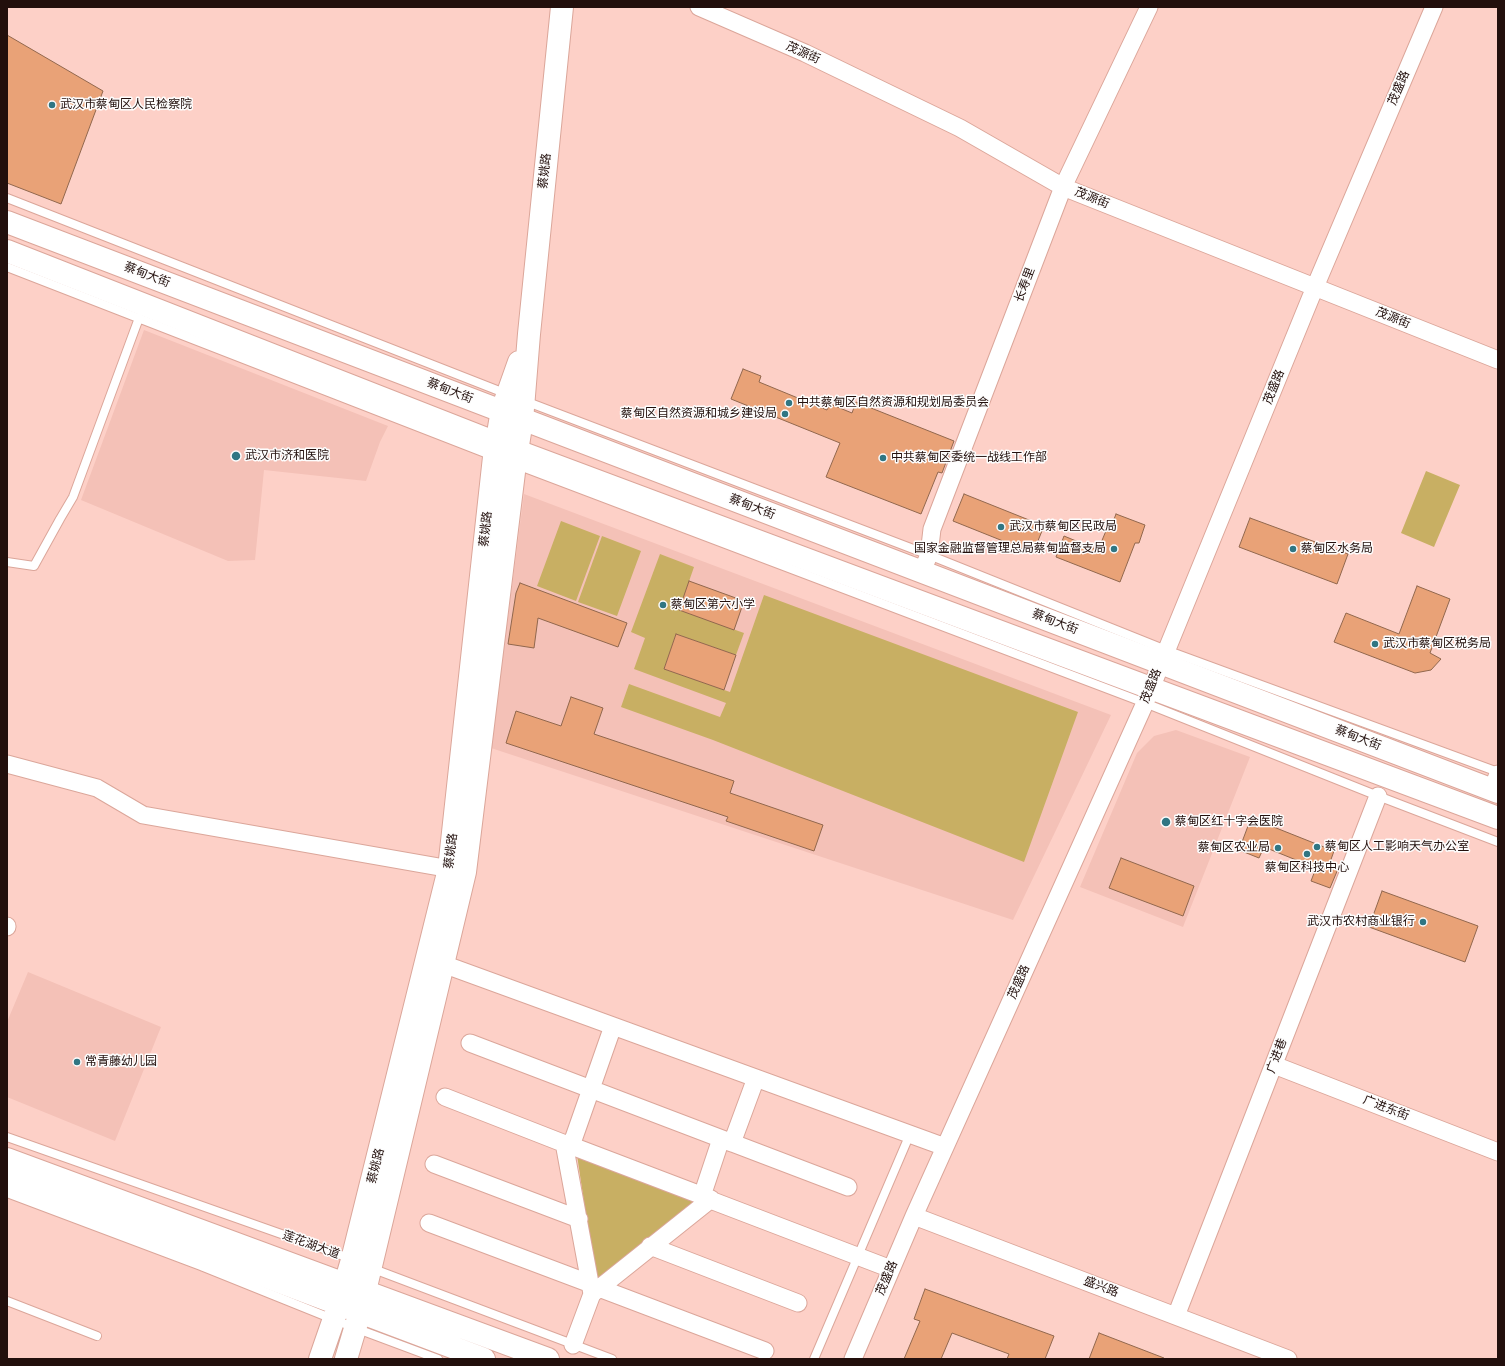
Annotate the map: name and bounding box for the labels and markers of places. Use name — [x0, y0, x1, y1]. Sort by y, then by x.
place label: 武汉市蔡甸区人民检察院 — [60, 98, 192, 112]
marker: 武汉市蔡甸区人民检察院 — [47, 100, 57, 110]
place label: 中共蔡甸区自然资源和规划局委员会 — [797, 396, 989, 410]
marker: 中共蔡甸区自然资源和规划局委员会 — [784, 398, 794, 408]
place label: 蔡甸区自然资源和城乡建设局 — [621, 407, 777, 421]
marker: 蔡甸区自然资源和城乡建设局 — [780, 409, 790, 419]
place label: 武汉市济和医院 — [245, 449, 329, 463]
marker: 武汉市济和医院 — [230, 450, 242, 462]
place label: 中共蔡甸区委统一战线工作部 — [891, 451, 1047, 465]
marker: 中共蔡甸区委统一战线工作部 — [878, 453, 888, 463]
place label: 武汉市蔡甸区民政局 — [1009, 520, 1117, 534]
marker: 武汉市蔡甸区民政局 — [996, 522, 1006, 532]
place label: 国家金融监督管理总局蔡甸监督支局 — [914, 542, 1106, 556]
place label: 蔡甸区水务局 — [1301, 542, 1373, 556]
marker: 国家金融监督管理总局蔡甸监督支局 — [1109, 544, 1119, 554]
marker: 蔡甸区水务局 — [1288, 544, 1298, 554]
place label: 蔡甸区第六小学 — [671, 598, 755, 612]
marker: 蔡甸区第六小学 — [658, 600, 668, 610]
place label: 武汉市蔡甸区税务局 — [1383, 637, 1491, 651]
marker: 武汉市蔡甸区税务局 — [1370, 639, 1380, 649]
place label: 蔡甸区红十字会医院 — [1175, 815, 1283, 829]
marker: 蔡甸区红十字会医院 — [1160, 816, 1172, 828]
place label: 蔡甸区人工影响天气办公室 — [1325, 840, 1469, 854]
place label: 蔡甸区农业局 — [1198, 841, 1270, 855]
marker: 蔡甸区人工影响天气办公室 — [1312, 842, 1322, 852]
marker: 蔡甸区农业局 — [1273, 843, 1283, 853]
marker: 蔡甸区科技中心 — [1302, 849, 1312, 859]
place label: 蔡甸区科技中心 — [1265, 861, 1349, 875]
place label: 武汉市农村商业银行 — [1307, 915, 1415, 929]
marker: 武汉市农村商业银行 — [1418, 917, 1428, 927]
place label: 常青藤幼儿园 — [85, 1055, 157, 1069]
marker: 常青藤幼儿园 — [72, 1057, 82, 1067]

